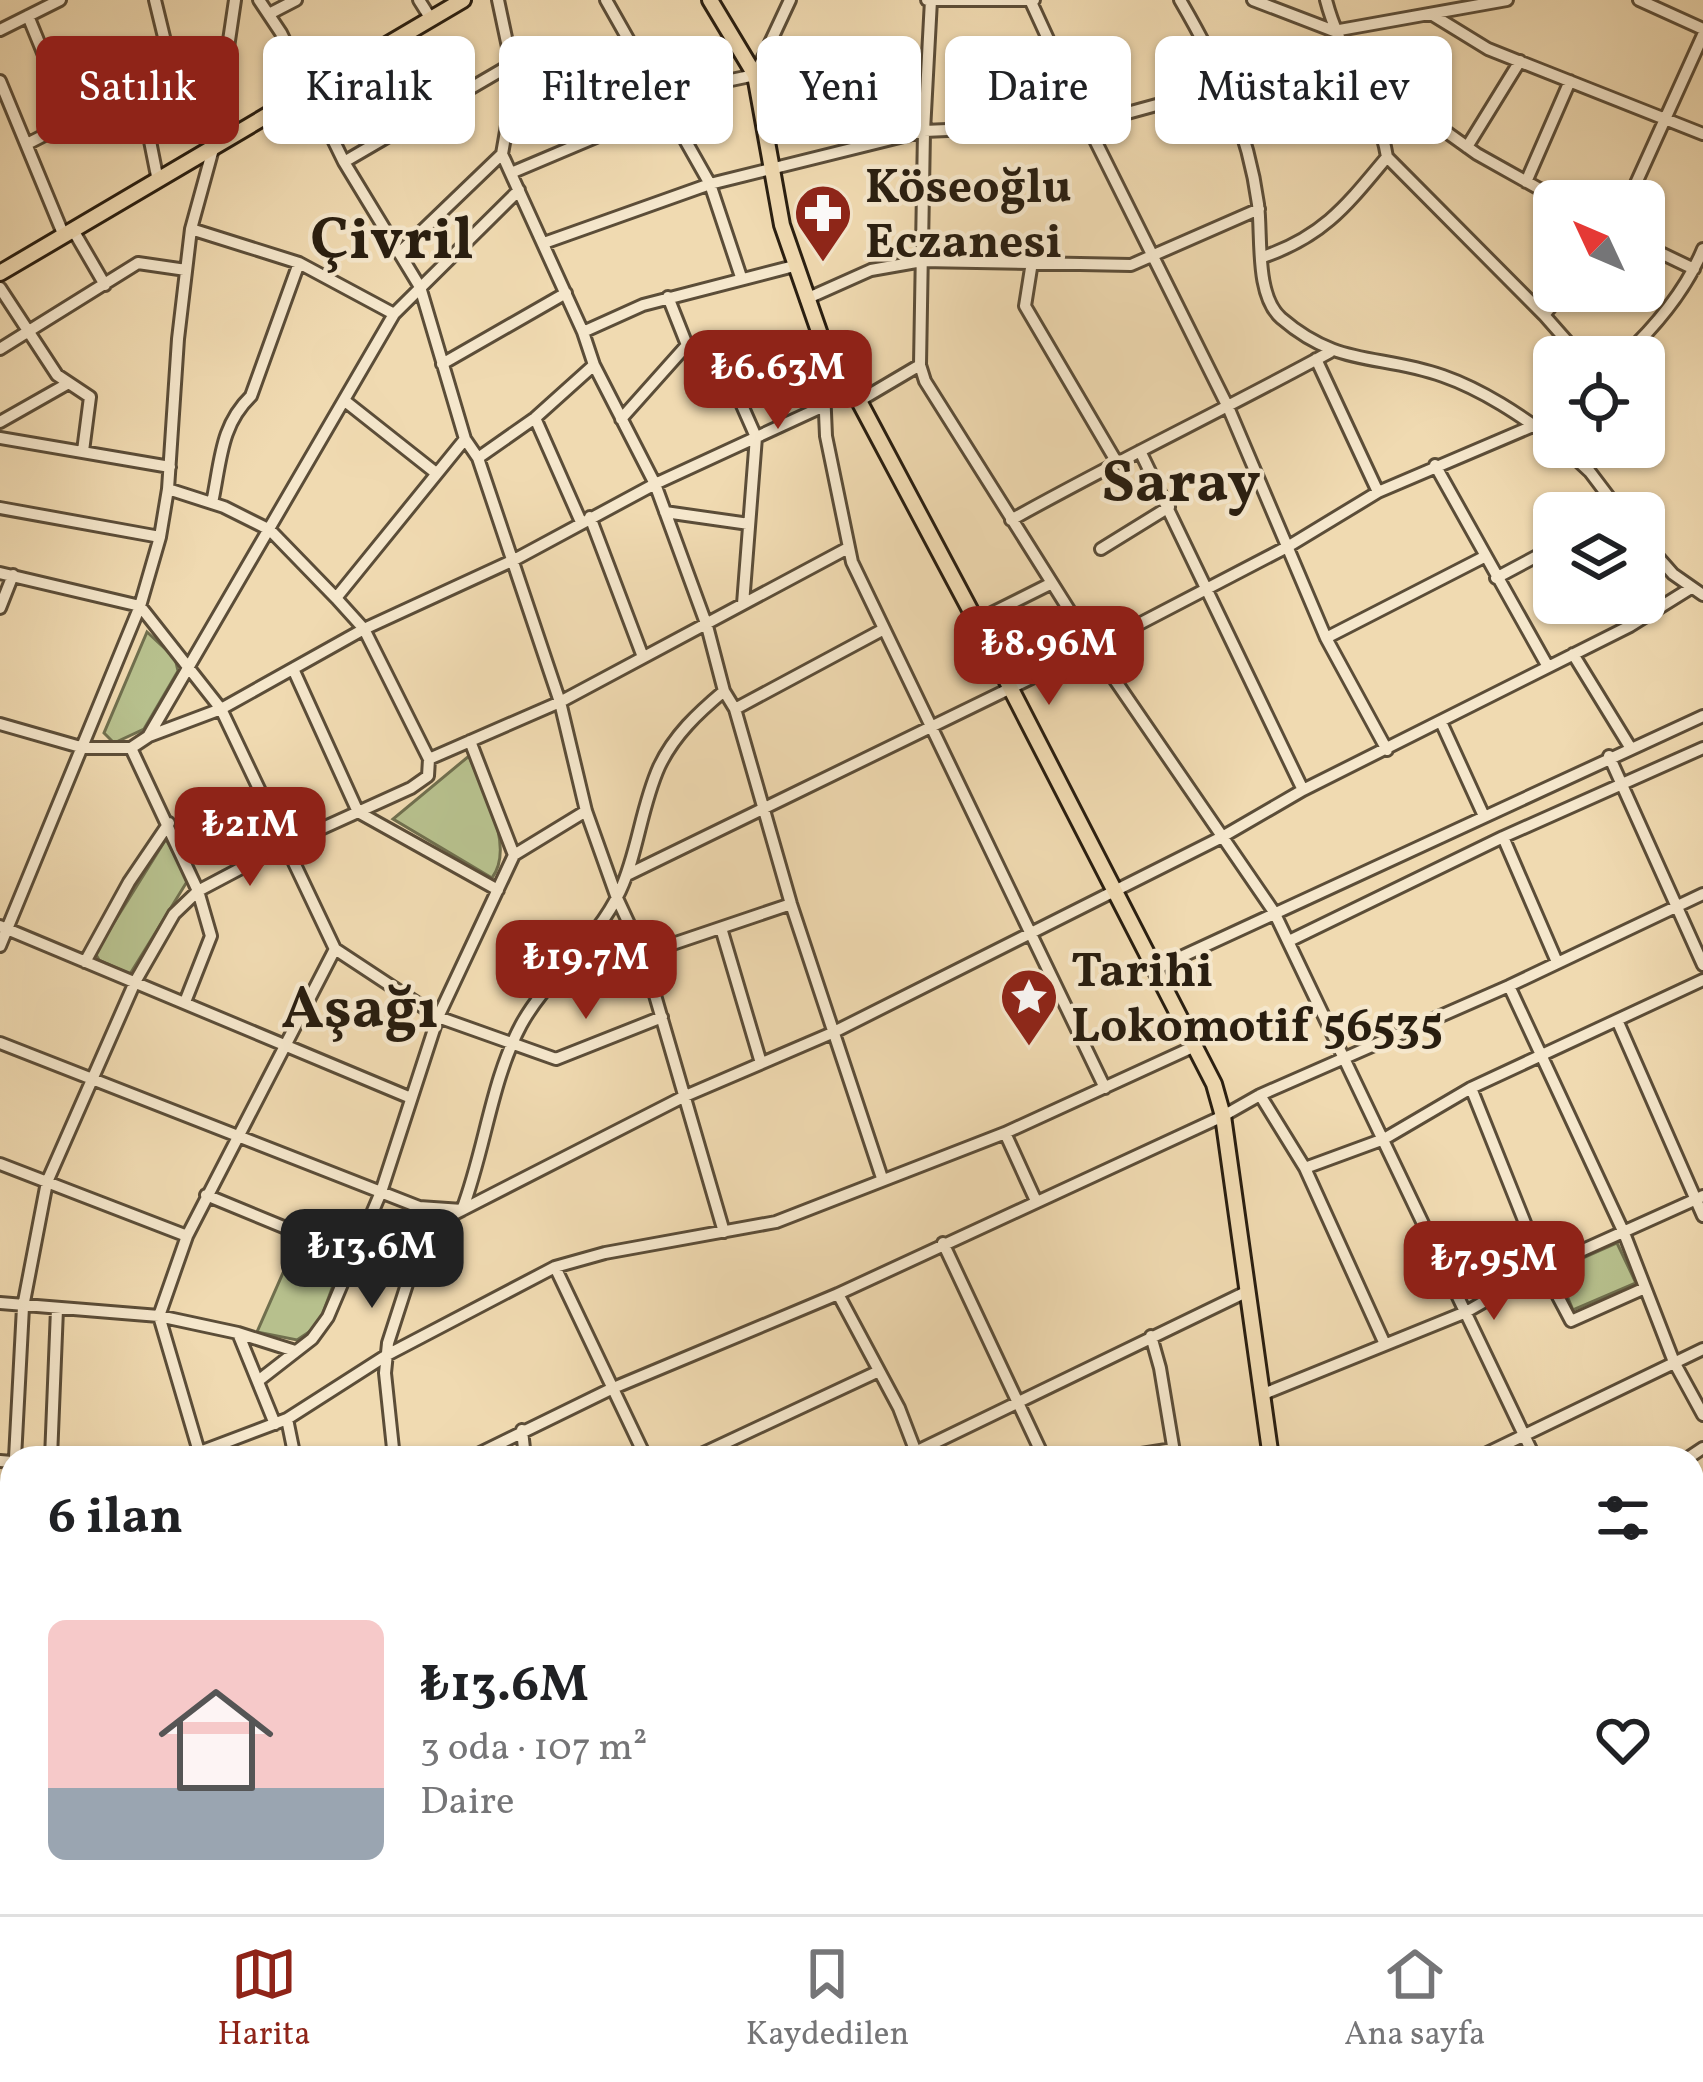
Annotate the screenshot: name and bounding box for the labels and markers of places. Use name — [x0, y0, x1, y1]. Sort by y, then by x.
place label: Köseoğlu Eczanesi — [865, 156, 1072, 278]
pharmacy icon: Köseoğlu Eczanesi — [792, 182, 854, 264]
pin: ₺6.63M — [680, 330, 876, 432]
pin: ₺8.96M — [951, 606, 1147, 708]
pin: ₺21M — [179, 787, 321, 889]
pin: ₺19.7M — [488, 920, 684, 1022]
place label: Tarihi Lokomotif 56535 — [1071, 940, 1443, 1062]
place icon: Tarihi Lokomotif 56535 — [998, 966, 1060, 1048]
pin: ₺13.6M — [274, 1209, 470, 1311]
pin: ₺7.95M — [1396, 1221, 1592, 1323]

